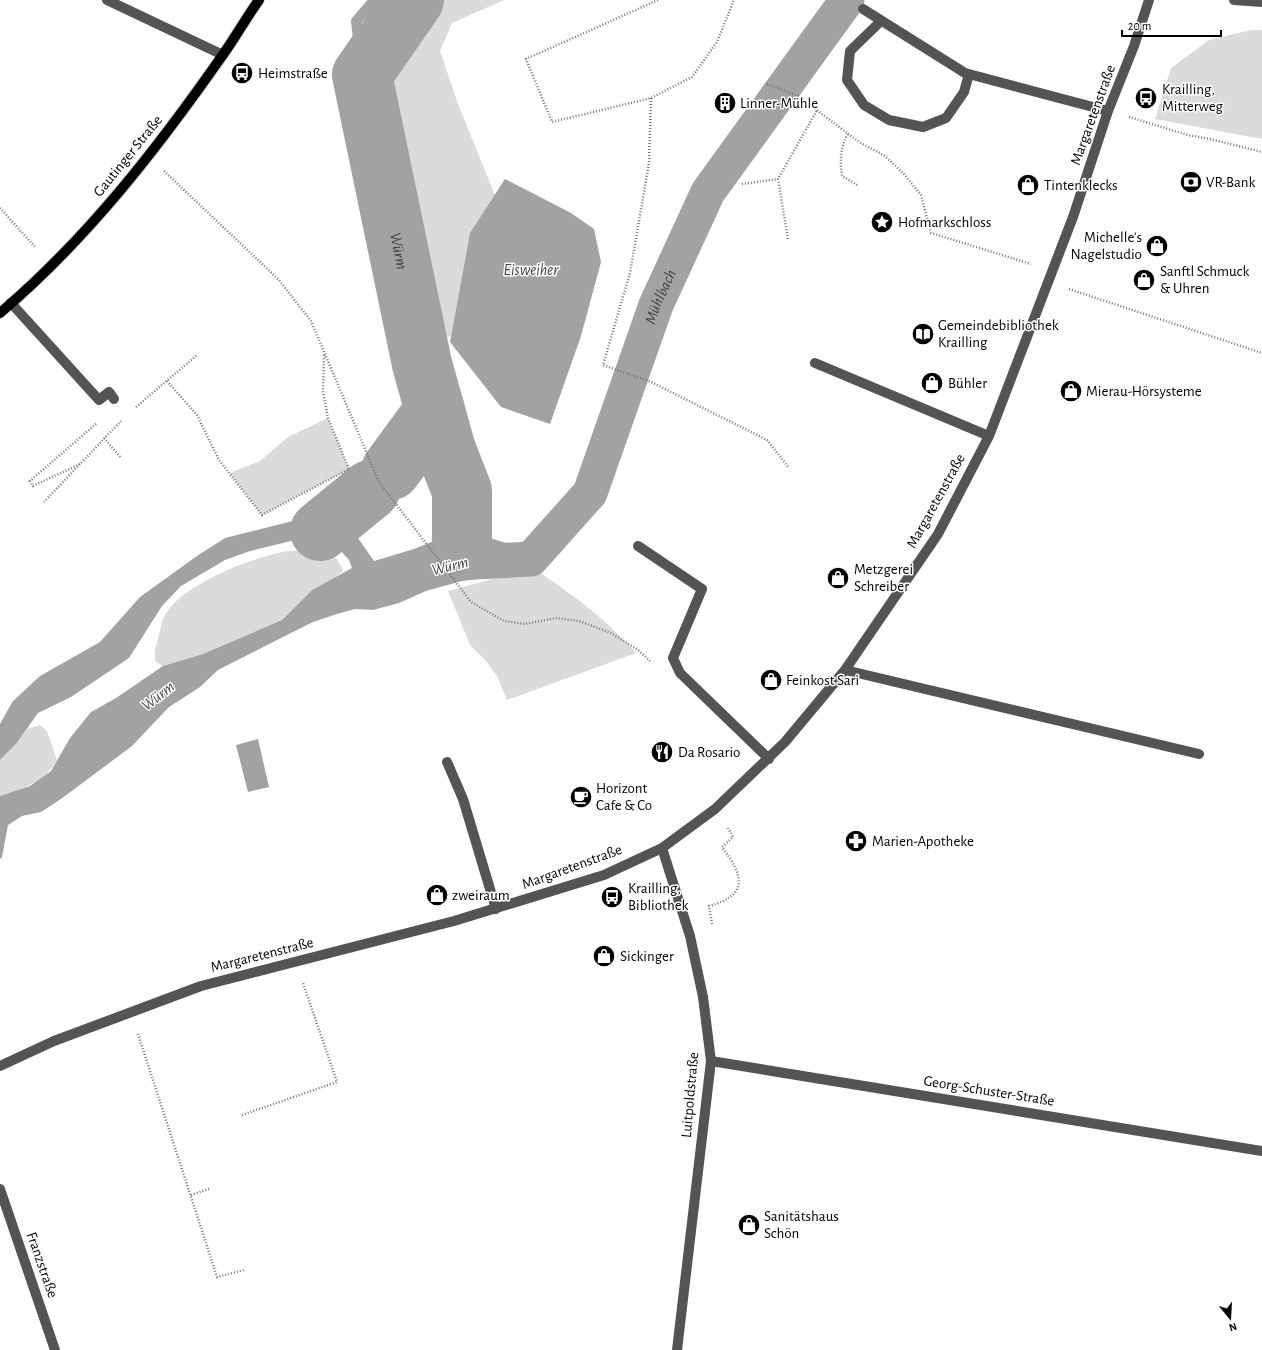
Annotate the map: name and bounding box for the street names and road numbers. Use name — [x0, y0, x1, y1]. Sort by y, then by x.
street label: Margaretenstraße — [1068, 63, 1118, 167]
street label: Gautinger Straße — [91, 112, 165, 200]
street label: Margaretenstraße — [904, 451, 968, 551]
street label: Margaretenstraße — [520, 842, 624, 892]
street label: Margaretenstraße — [209, 935, 315, 975]
street label: Luitpoldstraße — [679, 1051, 701, 1138]
street label: Georg-Schuster-Straße — [922, 1073, 1056, 1109]
street label: Franzstraße — [24, 1230, 60, 1300]

